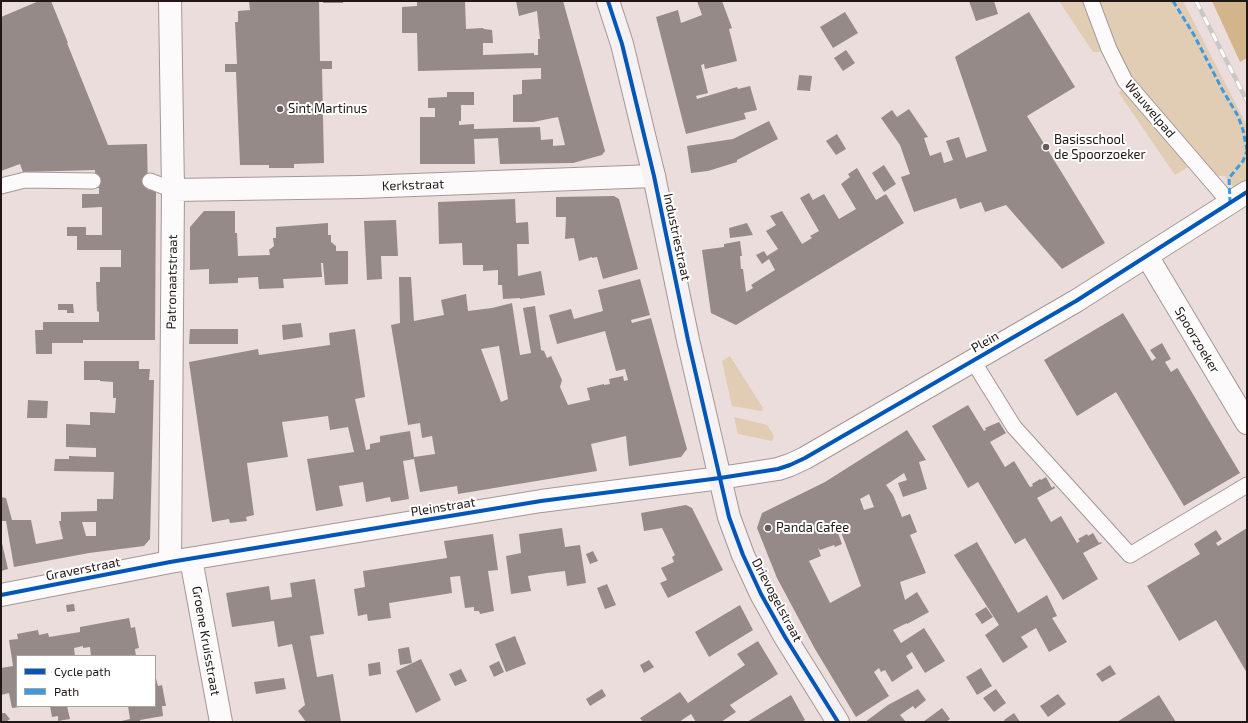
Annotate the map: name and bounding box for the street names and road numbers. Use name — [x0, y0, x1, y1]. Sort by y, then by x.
street label: Wauwelpad — [1121, 77, 1179, 141]
street label: Kerkstraat — [382, 176, 444, 194]
street label: Industriestraat — [660, 192, 694, 282]
street label: Patronaatstraat — [163, 234, 181, 330]
street label: Spoorzoeker — [1171, 304, 1223, 376]
street label: Plein — [968, 328, 1002, 356]
street label: Pleinstraat — [410, 494, 476, 520]
street label: Graverstraat — [44, 554, 122, 584]
street label: Drievogelstraat — [748, 556, 806, 644]
street label: Groene Kruisstraat — [189, 585, 223, 697]

